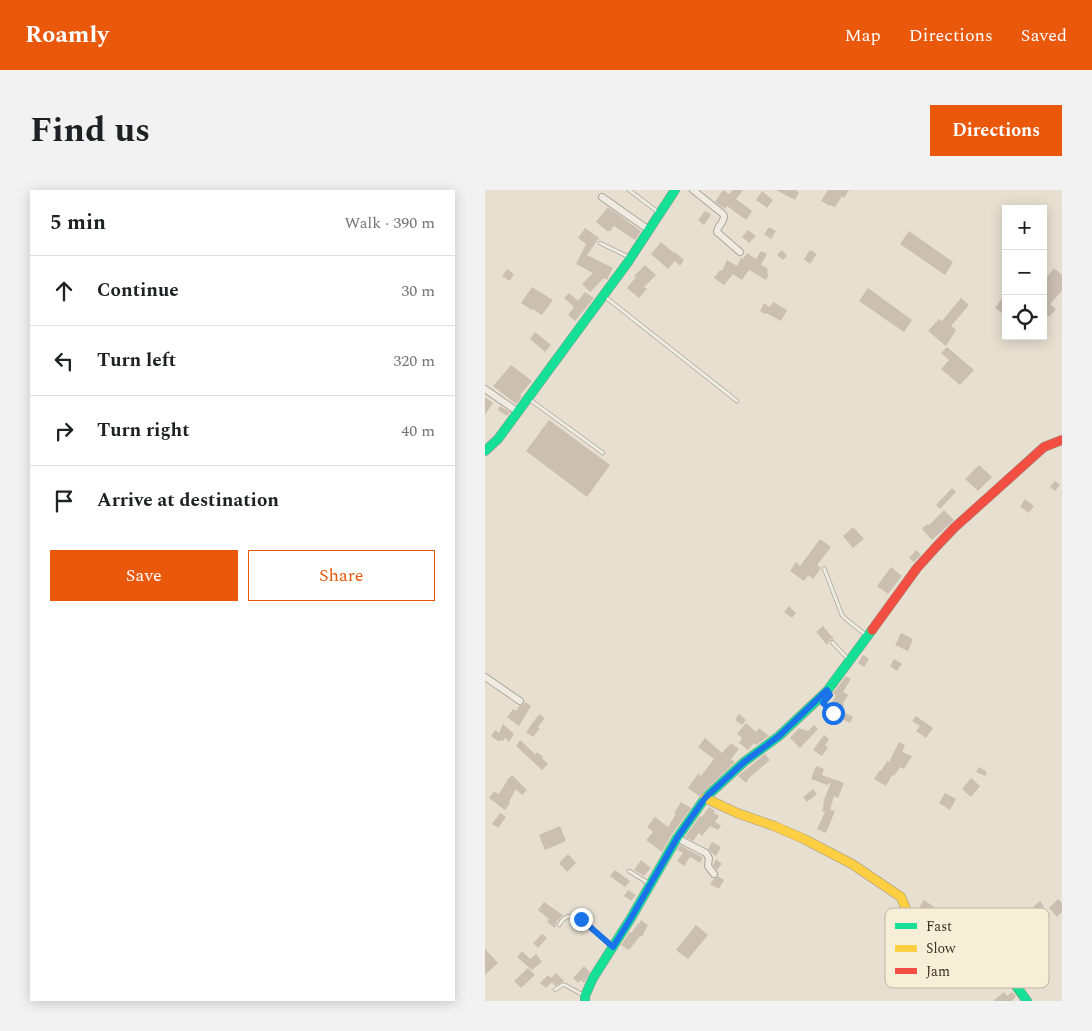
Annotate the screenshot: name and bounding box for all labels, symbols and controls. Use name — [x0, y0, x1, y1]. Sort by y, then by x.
text: Roamly — [25, 17, 109, 53]
text: Map — [845, 22, 881, 49]
text: Directions — [909, 22, 993, 49]
text: Saved — [1021, 22, 1067, 49]
text: Find us — [30, 104, 150, 157]
button: Directions — [930, 105, 1062, 156]
map controls — [1002, 205, 1047, 340]
button: + — [1002, 205, 1047, 250]
text: 5 min — [50, 207, 106, 239]
text: Walk · 390 m — [344, 211, 435, 235]
button: − — [1002, 250, 1047, 295]
text: Continue — [97, 276, 179, 305]
icon: ahead — [50, 277, 78, 305]
text: 30 m — [401, 279, 435, 303]
button: locate — [1002, 295, 1047, 340]
text: Turn left — [97, 346, 176, 375]
icon: left — [50, 347, 78, 375]
text: 320 m — [393, 349, 435, 373]
text: Turn right — [97, 416, 190, 445]
icon: right — [50, 417, 78, 445]
text: 40 m — [401, 419, 435, 443]
text: Arrive at destination — [97, 486, 279, 515]
icon: arrive — [50, 487, 78, 515]
button: Save — [50, 550, 238, 601]
button: Share — [248, 550, 435, 601]
route start — [822, 702, 845, 725]
route end — [570, 908, 593, 931]
legend — [885, 908, 1049, 988]
text: Fast — [926, 916, 952, 937]
text: Slow — [926, 938, 956, 959]
text: Jam — [926, 961, 950, 982]

